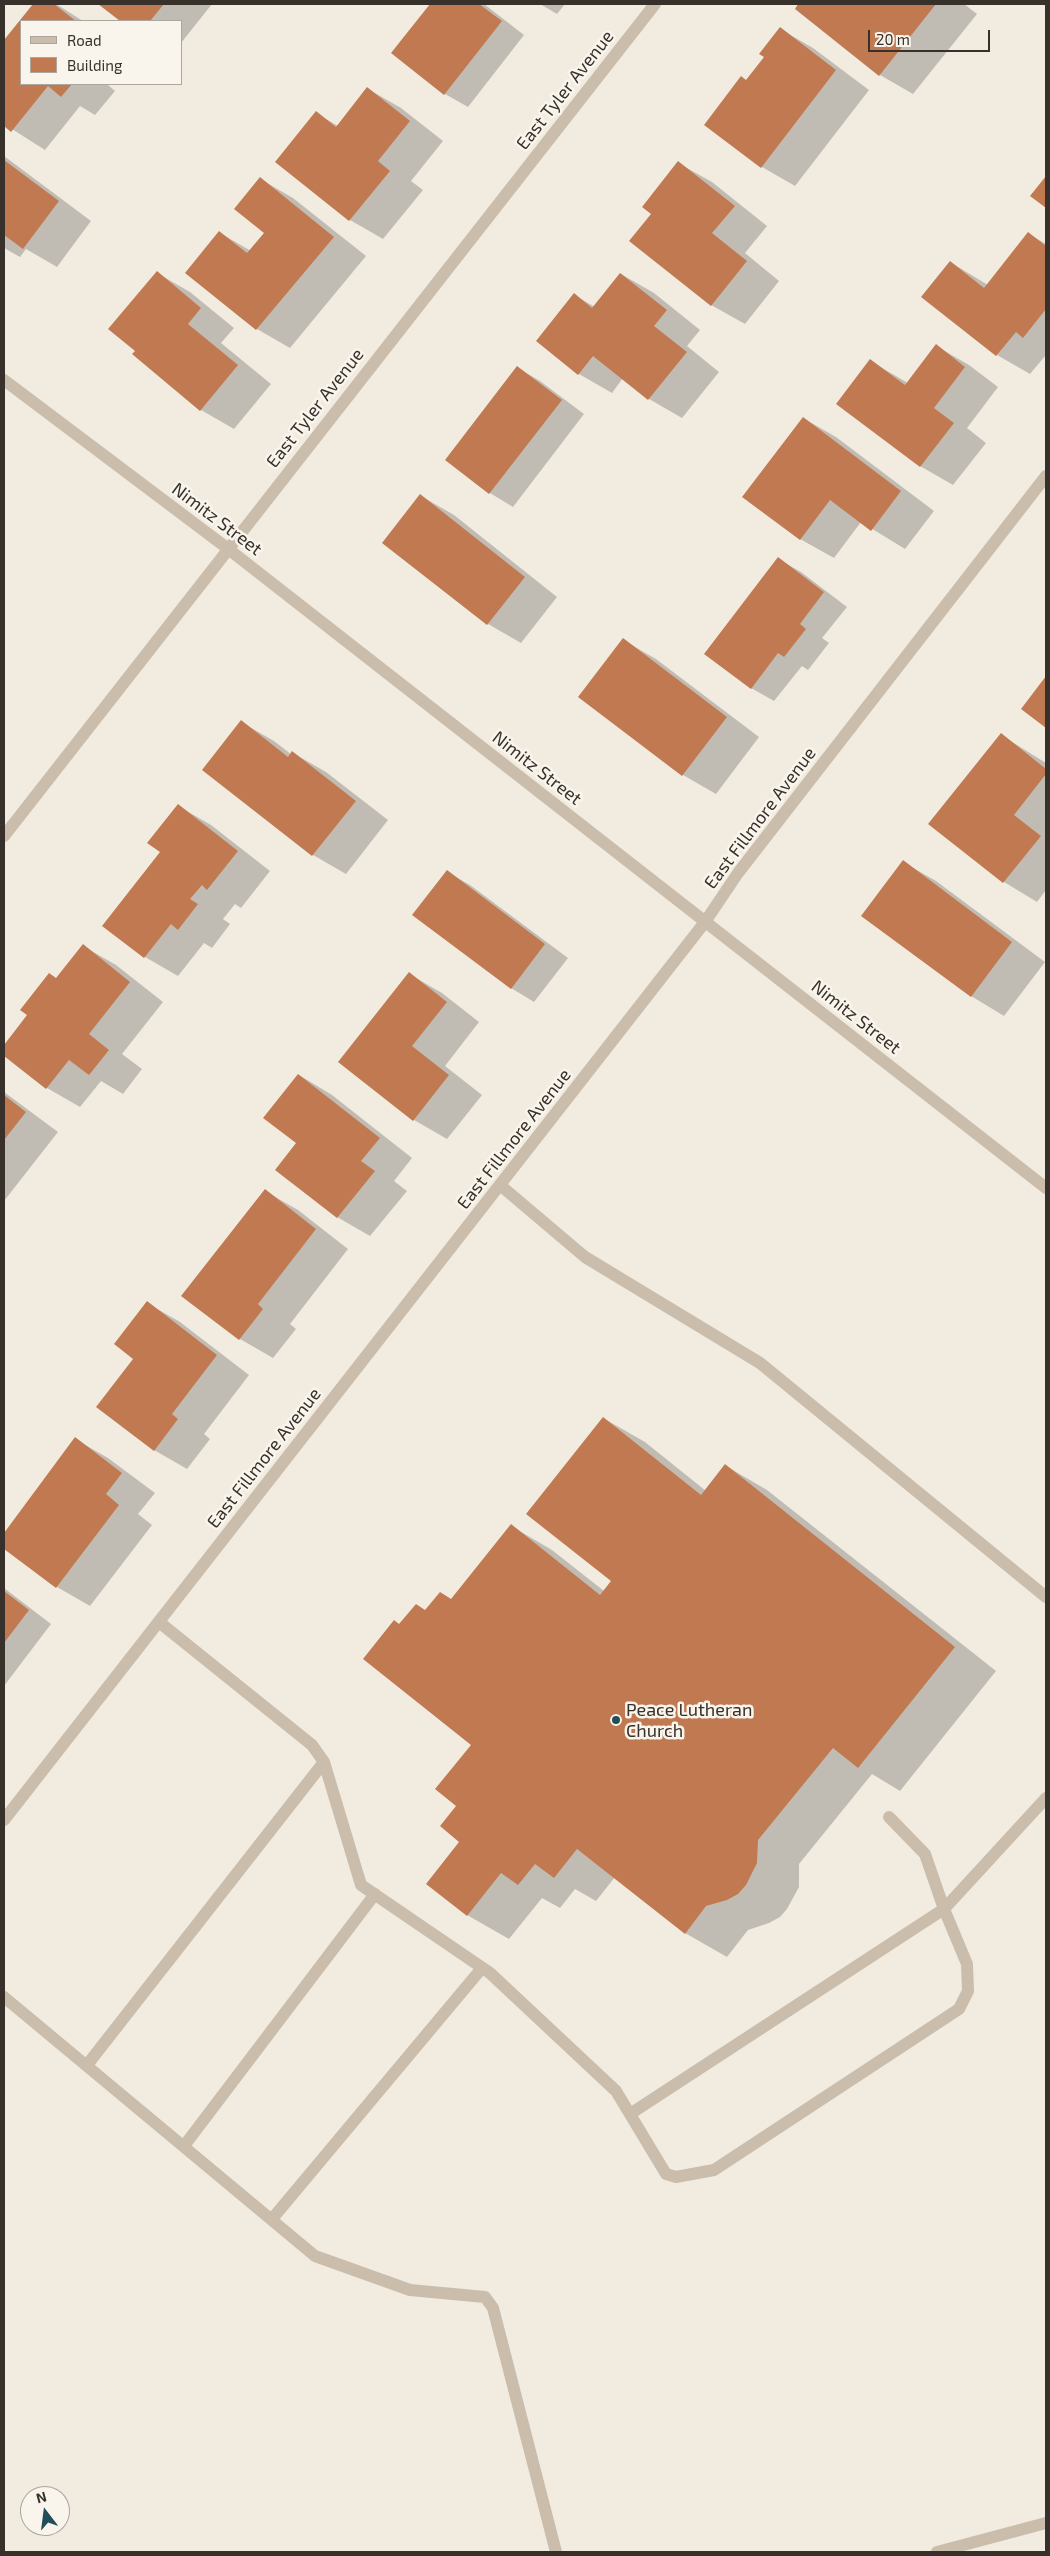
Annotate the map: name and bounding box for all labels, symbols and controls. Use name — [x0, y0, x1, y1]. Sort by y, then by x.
legend — [20, 20, 182, 85]
scale bar — [870, 20, 992, 52]
street label: East Tyler Avenue — [512, 26, 618, 154]
text: 20 m — [876, 30, 910, 48]
text: Road — [67, 31, 102, 49]
text: Building — [67, 56, 122, 74]
street label: East Tyler Avenue — [262, 344, 368, 472]
street label: Nimitz Street — [168, 478, 266, 560]
street label: Nimitz Street — [488, 726, 586, 810]
street label: East Fillmore Avenue — [700, 743, 820, 893]
street label: Nimitz Street — [807, 975, 905, 1059]
street label: East Fillmore Avenue — [453, 1065, 575, 1213]
street label: East Fillmore Avenue — [203, 1384, 325, 1532]
place label: Peace Lutheran Church — [626, 1699, 752, 1742]
marker: Peace Lutheran Church — [610, 1714, 622, 1726]
north arrow — [20, 2486, 70, 2536]
text: N — [34, 2487, 48, 2507]

